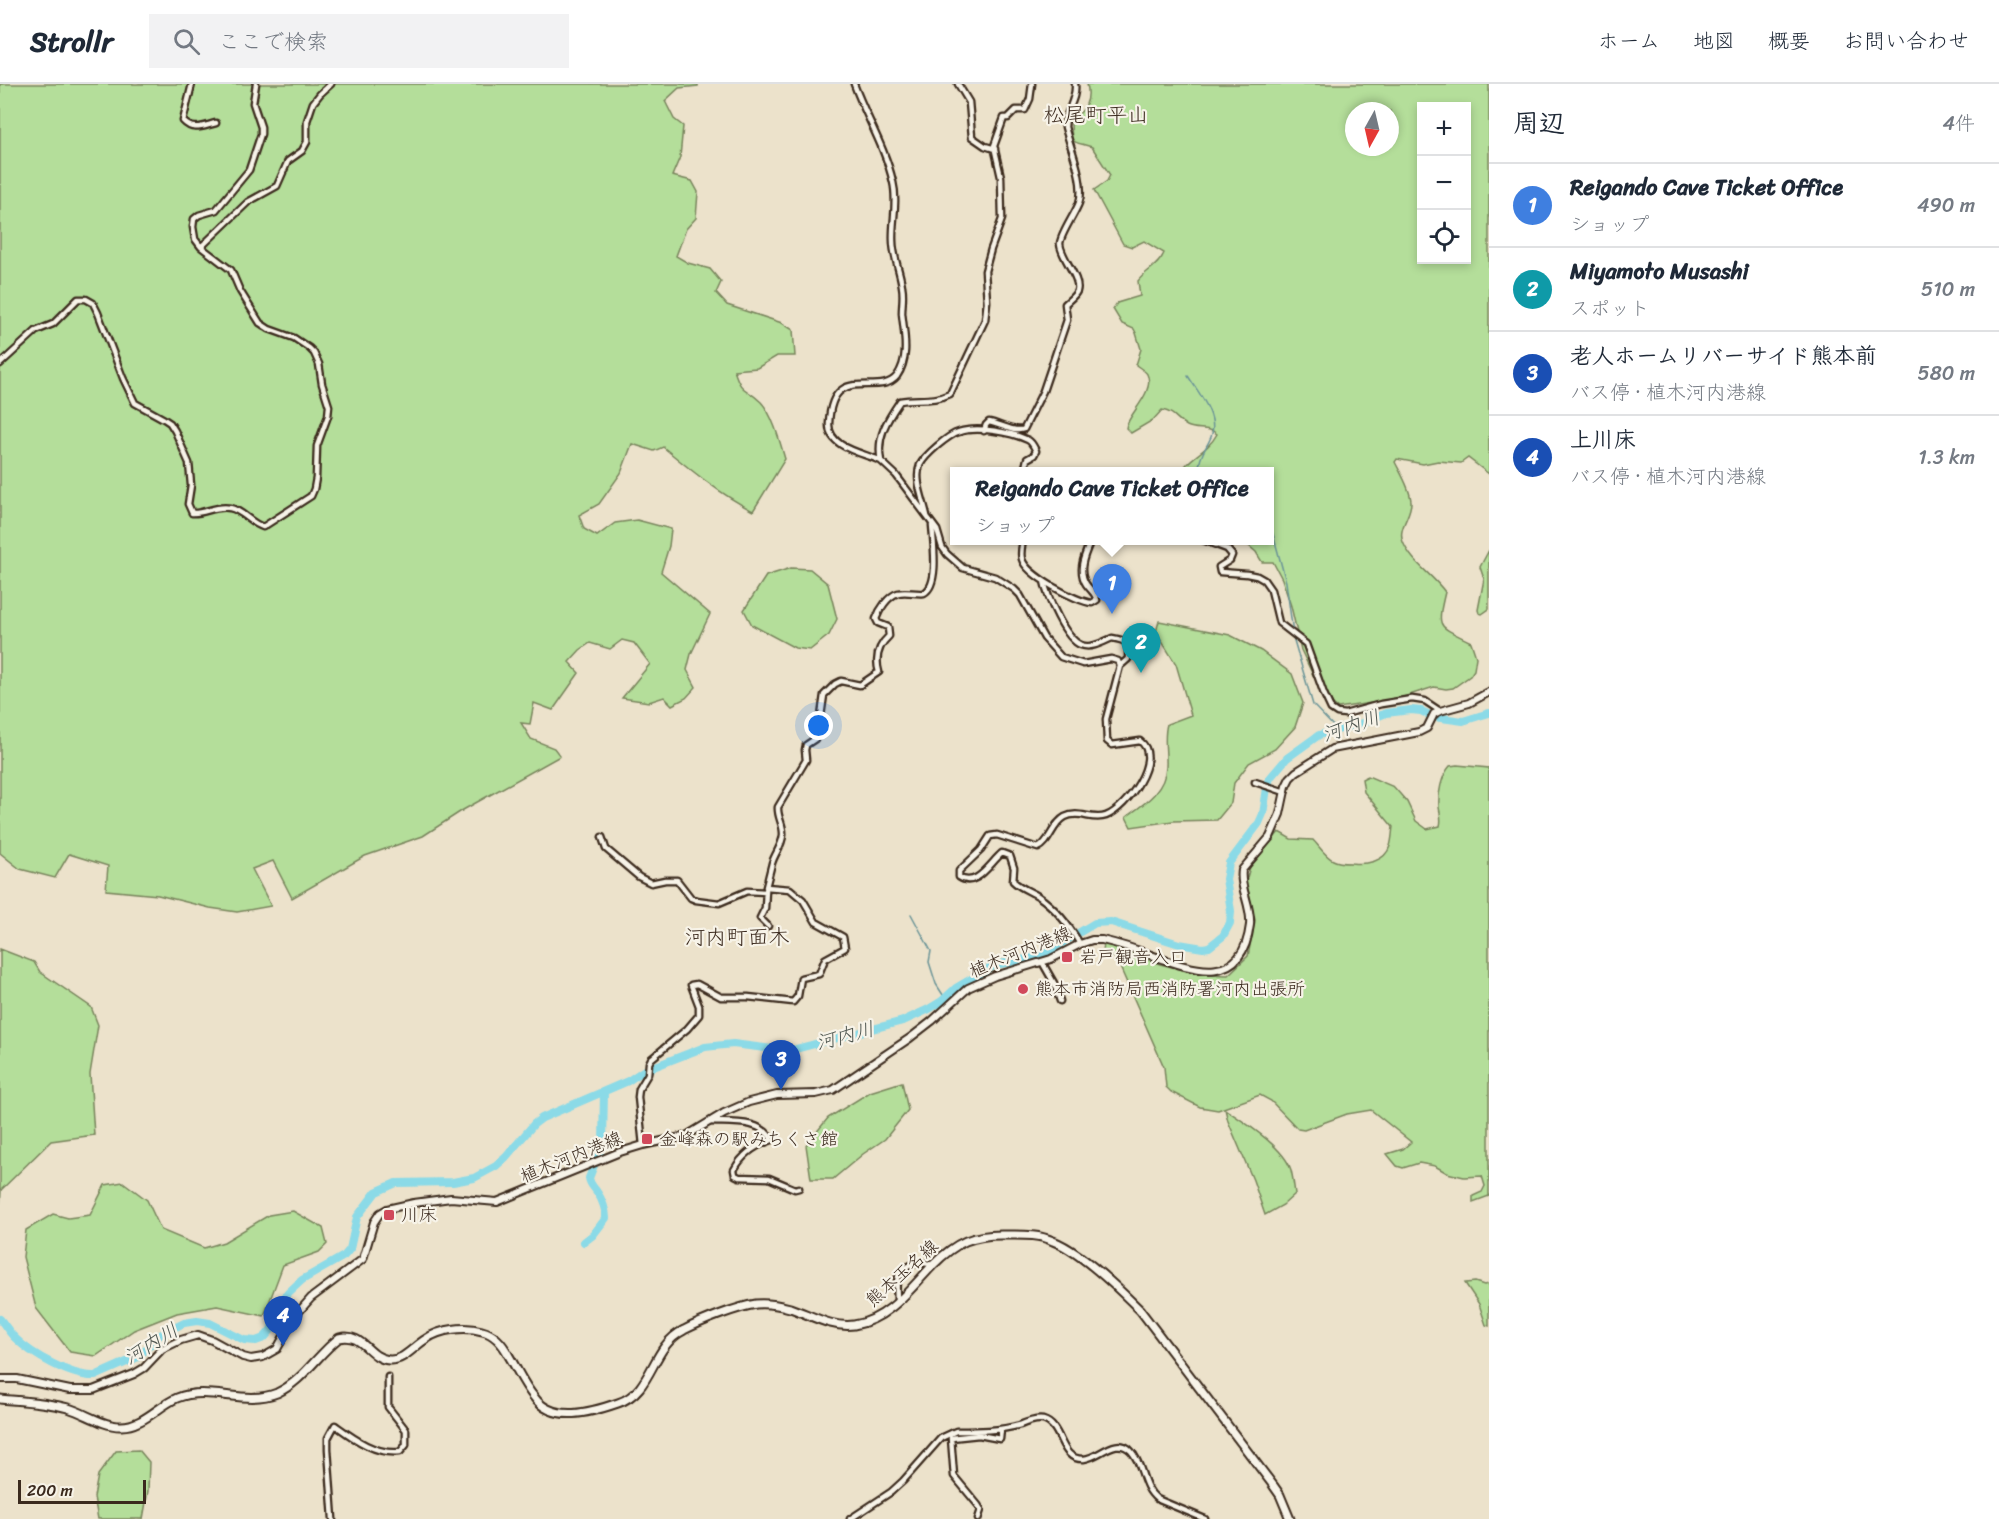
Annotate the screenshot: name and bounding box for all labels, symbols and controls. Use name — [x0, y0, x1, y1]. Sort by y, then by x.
search box — [149, 14, 569, 68]
text: Strollr — [30, 17, 113, 66]
text: ここで検索 — [218, 22, 328, 61]
text: ホーム — [1598, 22, 1660, 60]
text: 地図 — [1693, 22, 1735, 60]
text: 概要 — [1768, 22, 1810, 60]
text: お問い合わせ — [1843, 22, 1969, 60]
icon: search — [170, 25, 203, 58]
district label: 松尾町平山 — [1044, 96, 1149, 134]
text: 周辺 — [1513, 100, 1565, 146]
north arrow — [1345, 102, 1399, 156]
map controls — [1417, 102, 1471, 264]
button: + — [1417, 102, 1471, 156]
text: 4件 — [1943, 106, 1975, 141]
button: − — [1417, 156, 1471, 210]
text: Reigando Cave Ticket Office — [1570, 168, 1843, 207]
text: 1 — [1528, 188, 1537, 223]
text: 490 m — [1917, 188, 1975, 223]
text: ショップ — [1570, 207, 1649, 242]
button: locate — [1417, 210, 1471, 264]
text: Miyamoto Musashi — [1570, 252, 1749, 291]
text: 2 — [1527, 272, 1538, 307]
text: 510 m — [1921, 272, 1975, 307]
text: スポット — [1570, 291, 1650, 326]
text: 老人ホームリバーサイド熊本前 — [1570, 336, 1877, 375]
text: 3 — [1527, 356, 1538, 391]
text: 580 m — [1918, 356, 1975, 391]
text: バス停 · 植木河内港線 — [1570, 375, 1766, 410]
text: 上川床 — [1570, 420, 1636, 459]
text: 4 — [1526, 440, 1539, 475]
text: 1.3 km — [1918, 440, 1975, 475]
text: バス停 · 植木河内港線 — [1570, 459, 1766, 494]
popup — [950, 467, 1274, 545]
text: Reigando Cave Ticket Office — [975, 469, 1249, 508]
text: ショップ — [975, 508, 1055, 543]
pin: 1 — [1092, 564, 1132, 614]
pin: 2 — [1122, 624, 1160, 673]
water label: 河内川 — [1317, 700, 1385, 752]
your location — [804, 711, 833, 740]
street label: 植木河内港線 — [964, 917, 1076, 987]
district label: 河内町面木 — [685, 918, 790, 956]
place label: 岩戸観音入口 — [1079, 941, 1187, 973]
marker: 岩戸観音入口 — [1060, 950, 1074, 964]
place label: 熊本市消防局西消防署河内出張所 — [1035, 973, 1305, 1005]
marker: 熊本市消防局西消防署河内出張所 — [1016, 982, 1030, 996]
water label: 河内川 — [811, 1011, 879, 1061]
pin: 3 — [762, 1040, 800, 1090]
street label: 植木河内港線 — [515, 1122, 627, 1192]
place label: 金峰森の駅みちくさ館 — [659, 1123, 838, 1155]
marker: 金峰森の駅みちくさ館 — [640, 1132, 654, 1146]
place label: 川床 — [401, 1199, 437, 1231]
marker: 川床 — [382, 1208, 396, 1222]
street label: 熊本玉名線 — [858, 1231, 946, 1315]
pin: 4 — [264, 1296, 302, 1346]
water label: 河内川 — [116, 1313, 186, 1375]
text: 200 m — [27, 1476, 73, 1505]
scale bar — [18, 1477, 146, 1504]

